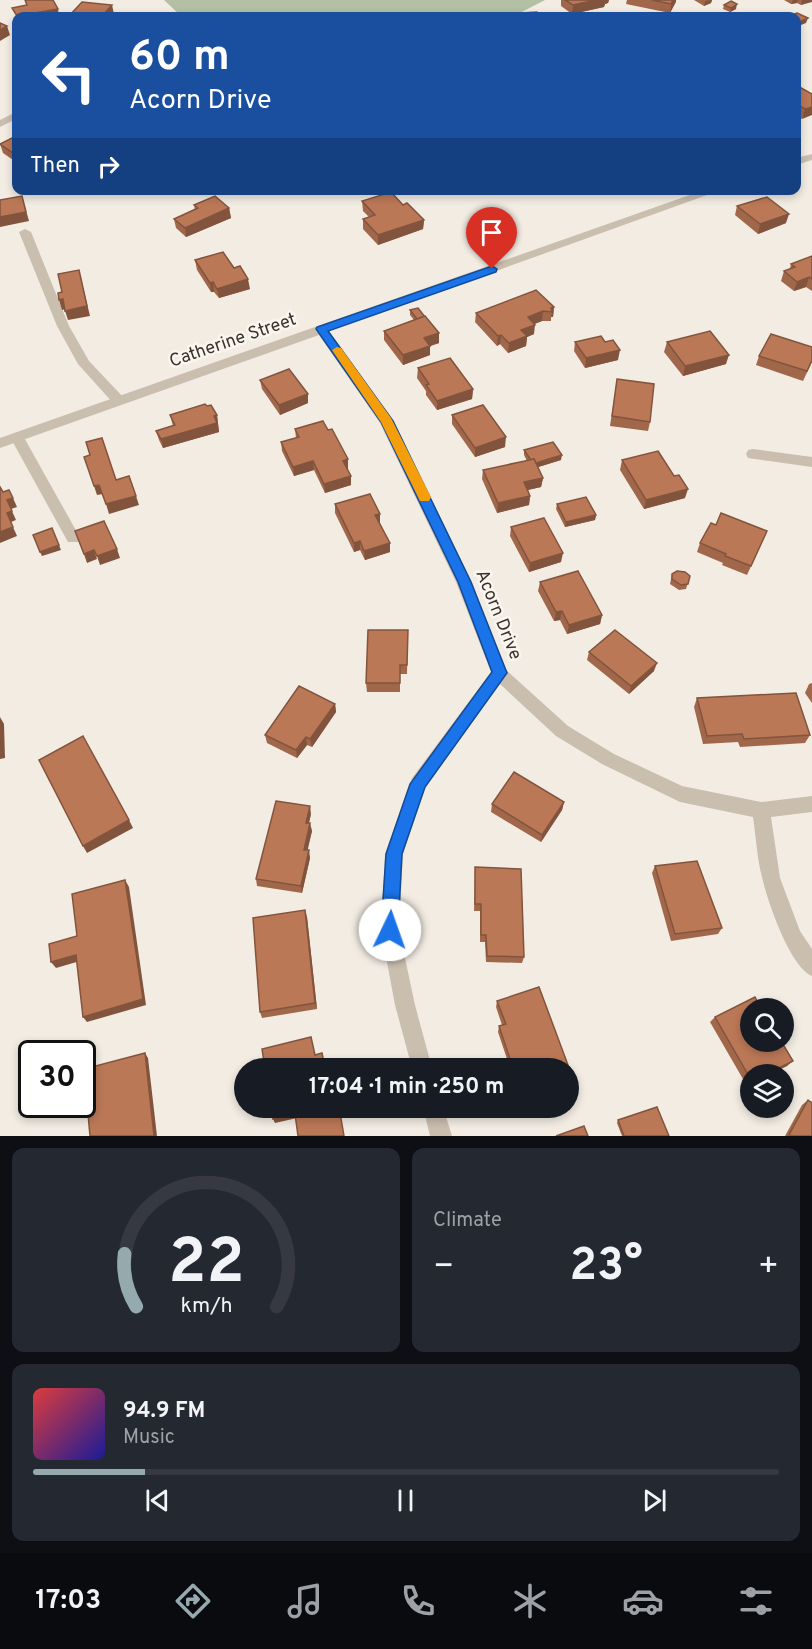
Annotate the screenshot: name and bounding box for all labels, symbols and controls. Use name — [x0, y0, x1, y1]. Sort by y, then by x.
text: 60 m — [129, 32, 230, 85]
icon: left — [30, 36, 108, 114]
text: Acorn Drive — [129, 84, 272, 118]
icon: right — [92, 150, 125, 183]
text: Then — [30, 153, 80, 180]
pin — [466, 207, 517, 269]
icon: arrive — [475, 216, 508, 249]
street label: Catherine Street — [166, 308, 300, 374]
street label: Acorn Drive — [470, 567, 526, 663]
position arrow — [358, 898, 422, 962]
map controls — [740, 998, 794, 1118]
button: search — [740, 998, 794, 1052]
speed limit sign: 30 — [18, 1040, 96, 1118]
button: layers — [740, 1064, 794, 1118]
text: 17:04 · 1 min · 250 m — [309, 1074, 504, 1101]
text: Climate — [433, 1208, 502, 1234]
text: 22 — [168, 1226, 244, 1305]
text: 23° — [569, 1239, 643, 1296]
text: − — [433, 1247, 454, 1289]
text: + — [758, 1247, 779, 1289]
text: km/h — [180, 1293, 232, 1320]
text: 94.9 FM — [123, 1398, 205, 1425]
text: Music — [123, 1425, 175, 1451]
icon: previous — [141, 1484, 174, 1517]
icon: pause — [389, 1484, 422, 1517]
icon: next — [638, 1484, 671, 1517]
icon: directions — [172, 1580, 214, 1622]
icon: music — [284, 1580, 326, 1622]
icon: phone — [397, 1580, 439, 1622]
icon: climate — [509, 1580, 551, 1622]
icon: car — [622, 1580, 664, 1622]
icon: filters — [735, 1580, 777, 1622]
text: 17:03 — [35, 1584, 101, 1618]

